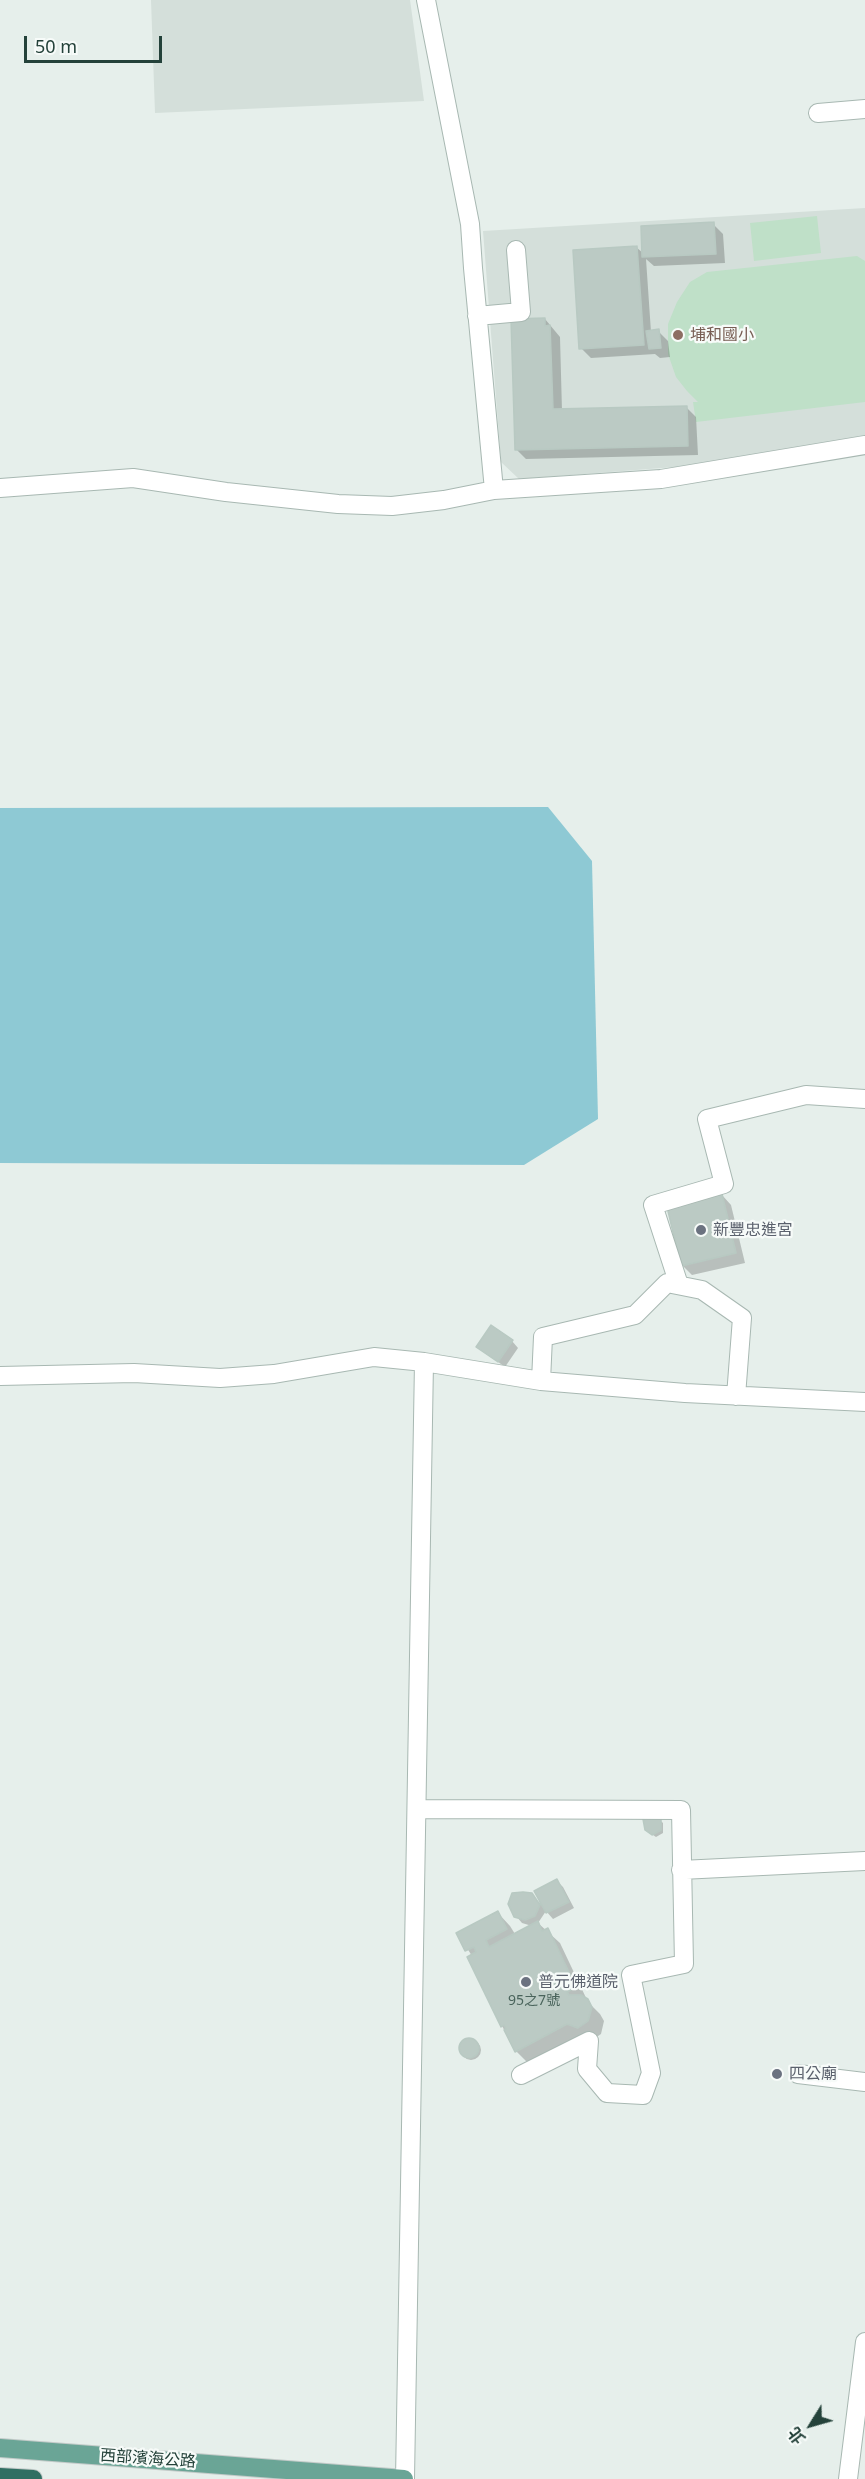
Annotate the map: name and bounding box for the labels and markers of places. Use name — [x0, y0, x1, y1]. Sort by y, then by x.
place label: 埔和國小 — [690, 325, 754, 345]
marker: 埔和國小 — [671, 328, 685, 342]
place label: 新豐忠進宮 — [713, 1220, 793, 1240]
marker: 新豐忠進宮 — [694, 1223, 708, 1237]
place label: 普元佛道院 — [538, 1972, 618, 1992]
marker: 普元佛道院 — [519, 1975, 533, 1989]
place label: 四公廟 — [789, 2064, 837, 2084]
marker: 四公廟 — [770, 2067, 784, 2081]

